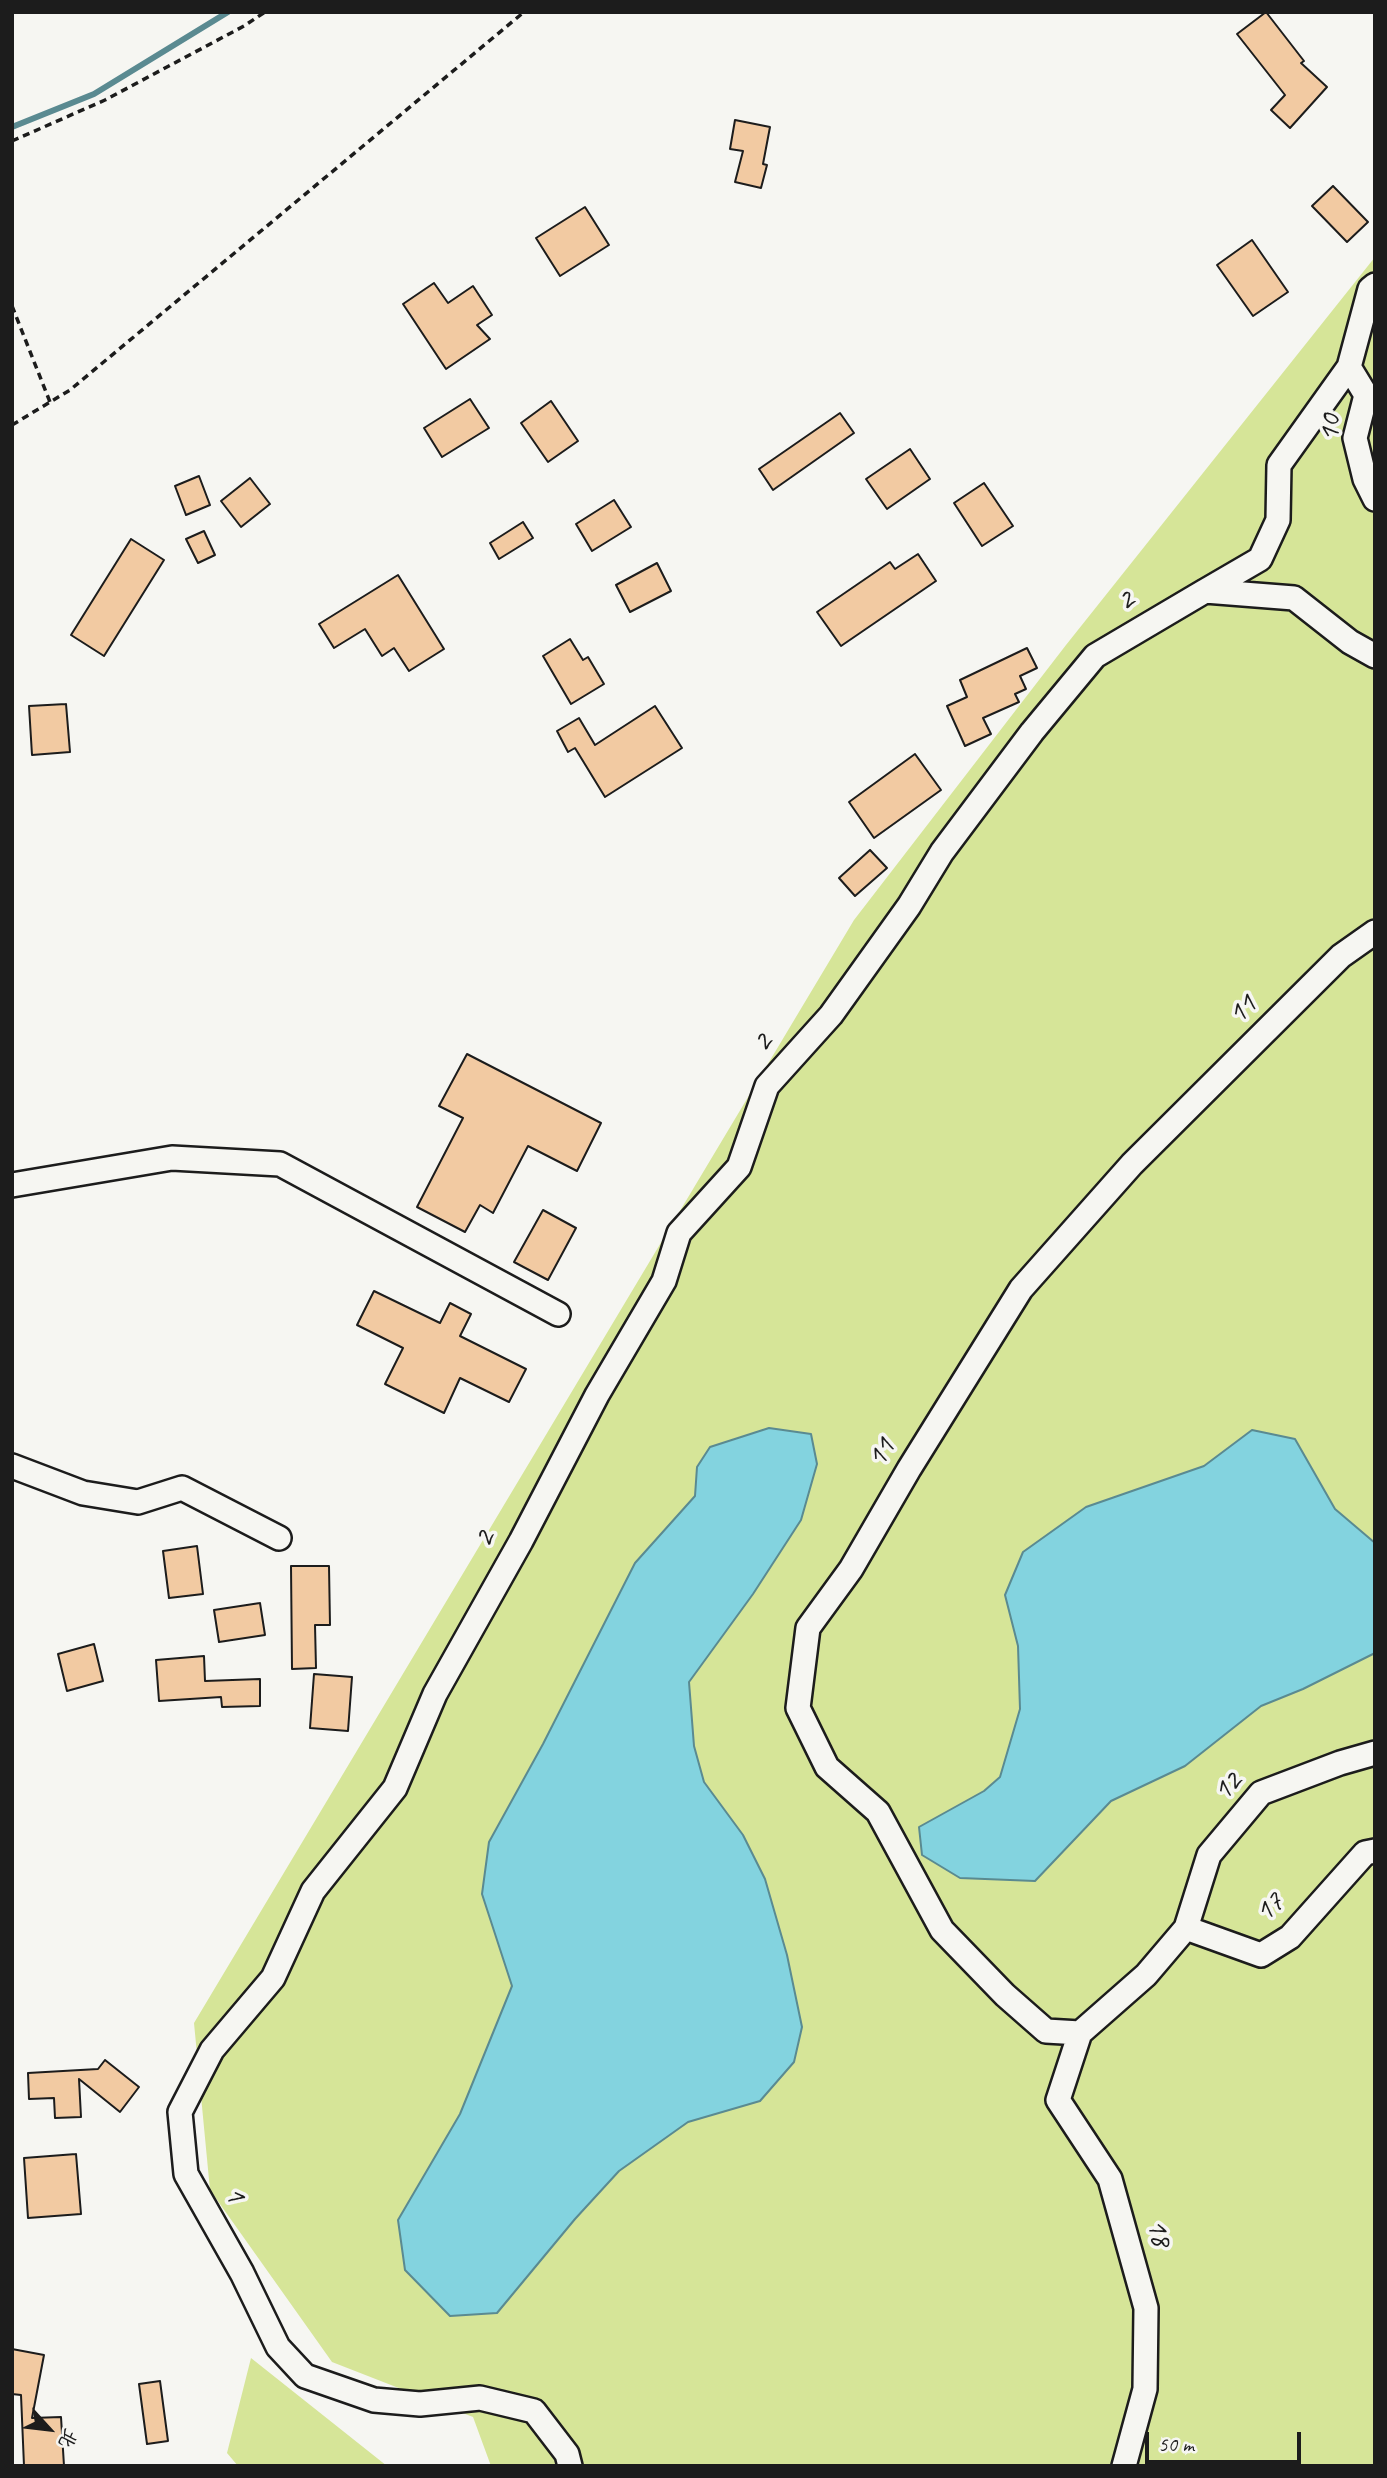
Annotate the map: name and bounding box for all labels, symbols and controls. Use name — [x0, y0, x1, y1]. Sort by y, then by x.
street label: 10 — [1312, 413, 1350, 443]
street label: 2 — [1111, 582, 1141, 620]
street label: 11 — [1221, 988, 1265, 1032]
street label: 2 — [745, 1026, 781, 1060]
street label: 11 — [860, 1432, 904, 1474]
street label: 2 — [466, 1524, 504, 1554]
street label: 12 — [1206, 1765, 1250, 1809]
street label: 17 — [1248, 1886, 1292, 1930]
street label: 1 — [215, 2180, 253, 2210]
street label: 18 — [1137, 2215, 1179, 2251]
north arrow — [14, 2394, 84, 2464]
scale bar — [1149, 2418, 1305, 2462]
text: 北 — [53, 2425, 83, 2452]
text: 50 m — [1158, 2431, 1194, 2457]

